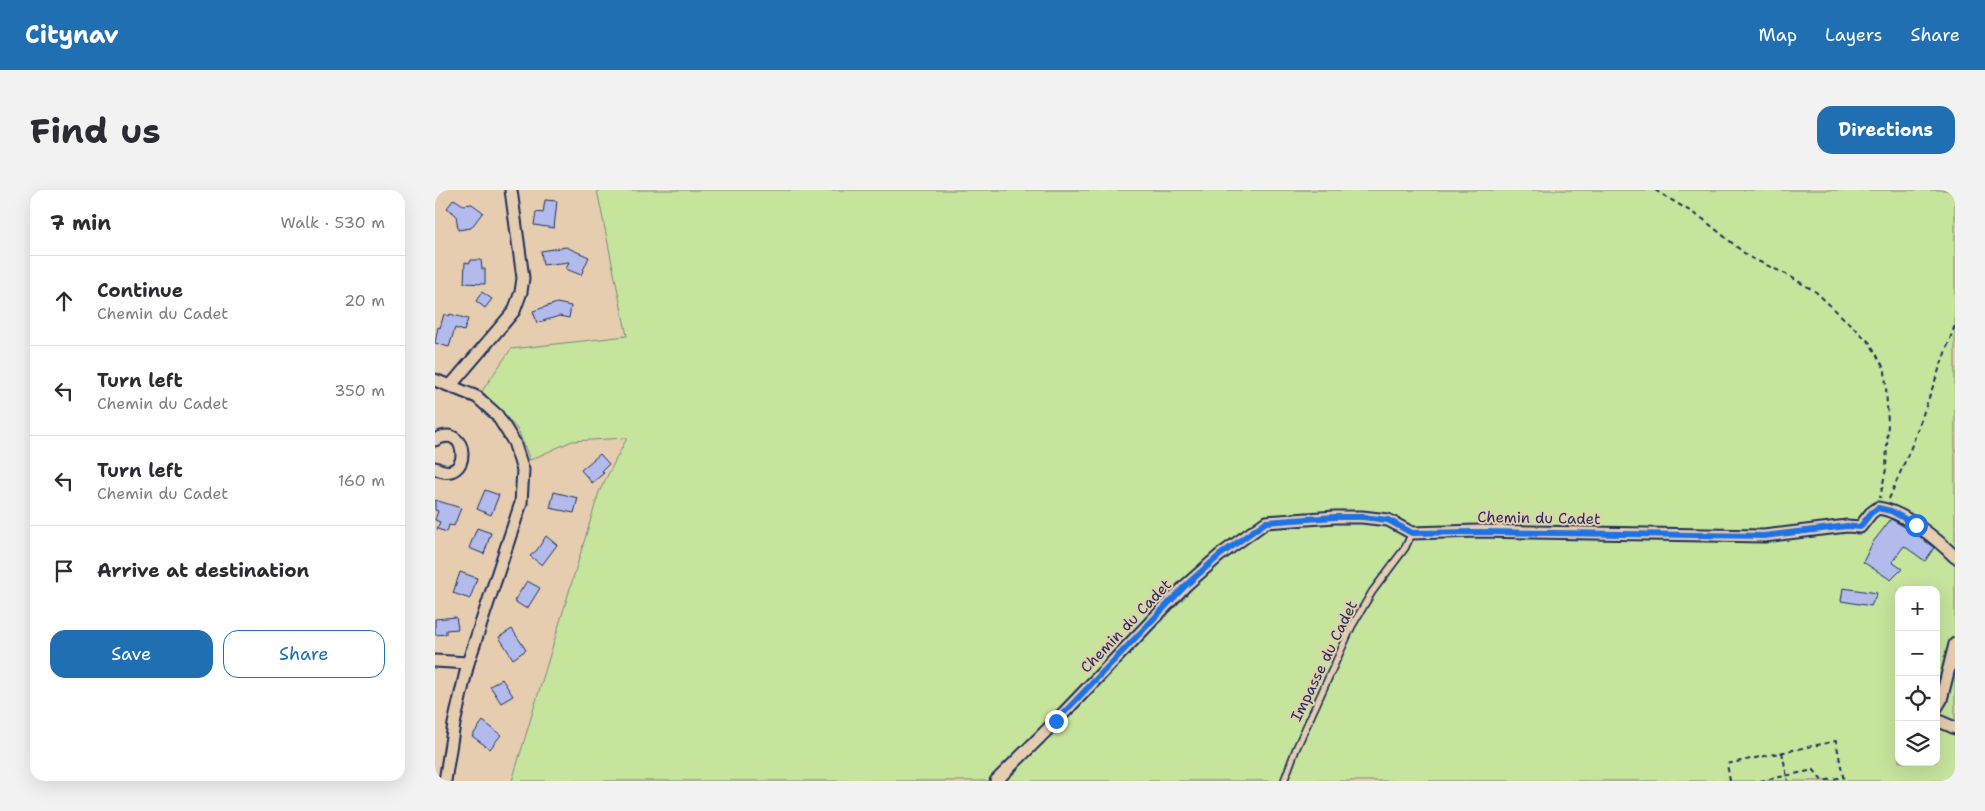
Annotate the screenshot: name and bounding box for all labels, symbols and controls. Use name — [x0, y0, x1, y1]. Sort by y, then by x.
text: Citynav — [25, 19, 119, 51]
text: Map — [1759, 23, 1797, 47]
text: Layers — [1825, 23, 1882, 47]
text: Share — [1910, 23, 1960, 47]
button: Directions — [1817, 106, 1955, 154]
text: Find us — [30, 107, 161, 154]
text: 7 min — [50, 209, 111, 237]
text: Walk · 530 m — [281, 212, 385, 233]
text: Continue — [97, 278, 183, 303]
icon: ahead — [50, 287, 78, 315]
text: 20 m — [344, 290, 385, 311]
text: Chemin du Cadet — [97, 303, 228, 324]
text: Turn left — [97, 368, 183, 393]
icon: left — [50, 377, 78, 405]
text: 350 m — [334, 380, 385, 401]
text: Chemin du Cadet — [97, 393, 228, 414]
text: Turn left — [97, 458, 183, 483]
icon: left — [50, 467, 78, 495]
text: 160 m — [338, 470, 385, 491]
text: Chemin du Cadet — [97, 483, 228, 504]
street label: Chemin du Cadet — [1477, 507, 1601, 529]
route start — [1905, 514, 1928, 537]
icon: arrive — [50, 557, 78, 585]
text: Arrive at destination — [97, 558, 309, 583]
street label: Chemin du Cadet — [1076, 575, 1176, 677]
map controls — [1895, 586, 1940, 766]
button: + — [1895, 586, 1940, 631]
street label: Impasse du Cadet — [1286, 597, 1362, 725]
button: Save — [50, 630, 213, 678]
button: Share — [223, 630, 385, 678]
button: − — [1895, 631, 1940, 676]
button: locate — [1895, 676, 1940, 721]
route end — [1045, 710, 1068, 733]
button: layers — [1895, 721, 1940, 766]

